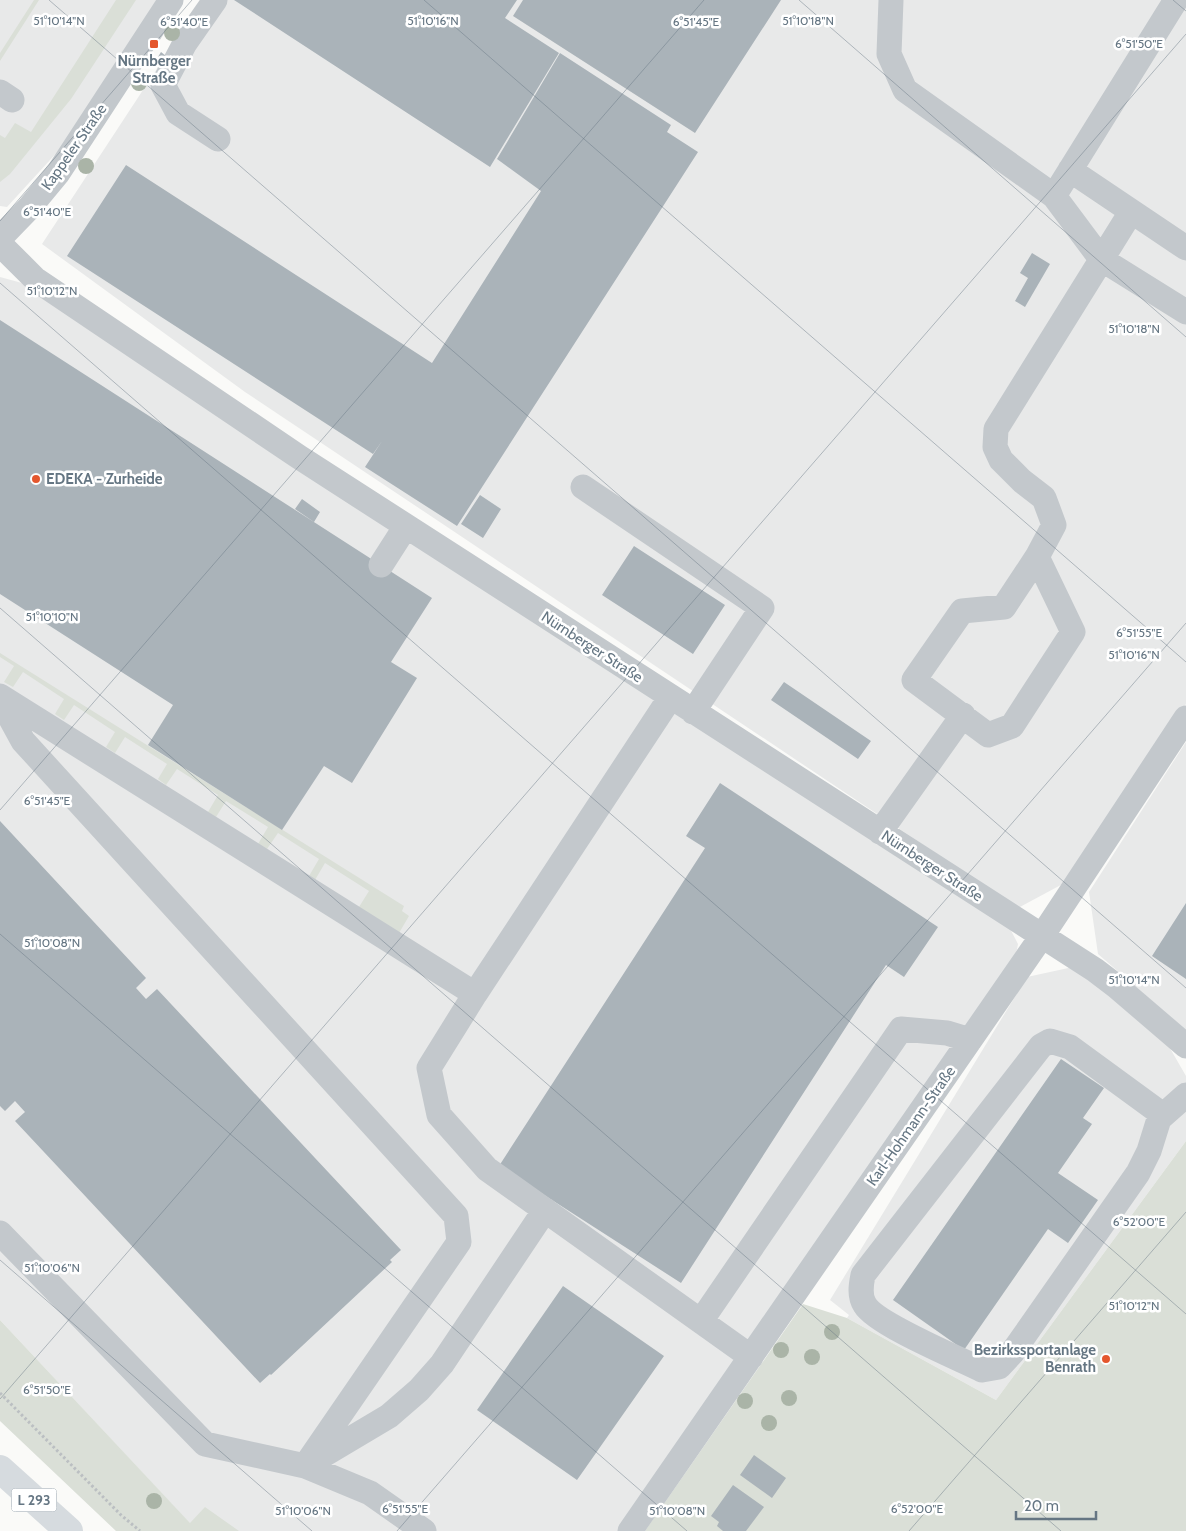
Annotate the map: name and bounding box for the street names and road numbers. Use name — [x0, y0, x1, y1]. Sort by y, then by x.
street label: Kappeler Straße — [38, 100, 111, 194]
street label: Nürnberger Straße — [538, 608, 646, 687]
street label: Nürnberger Straße — [878, 827, 986, 906]
street label: Karl-Hohmann-Straße — [863, 1062, 959, 1189]
road number: L 293 — [12, 1488, 56, 1512]

